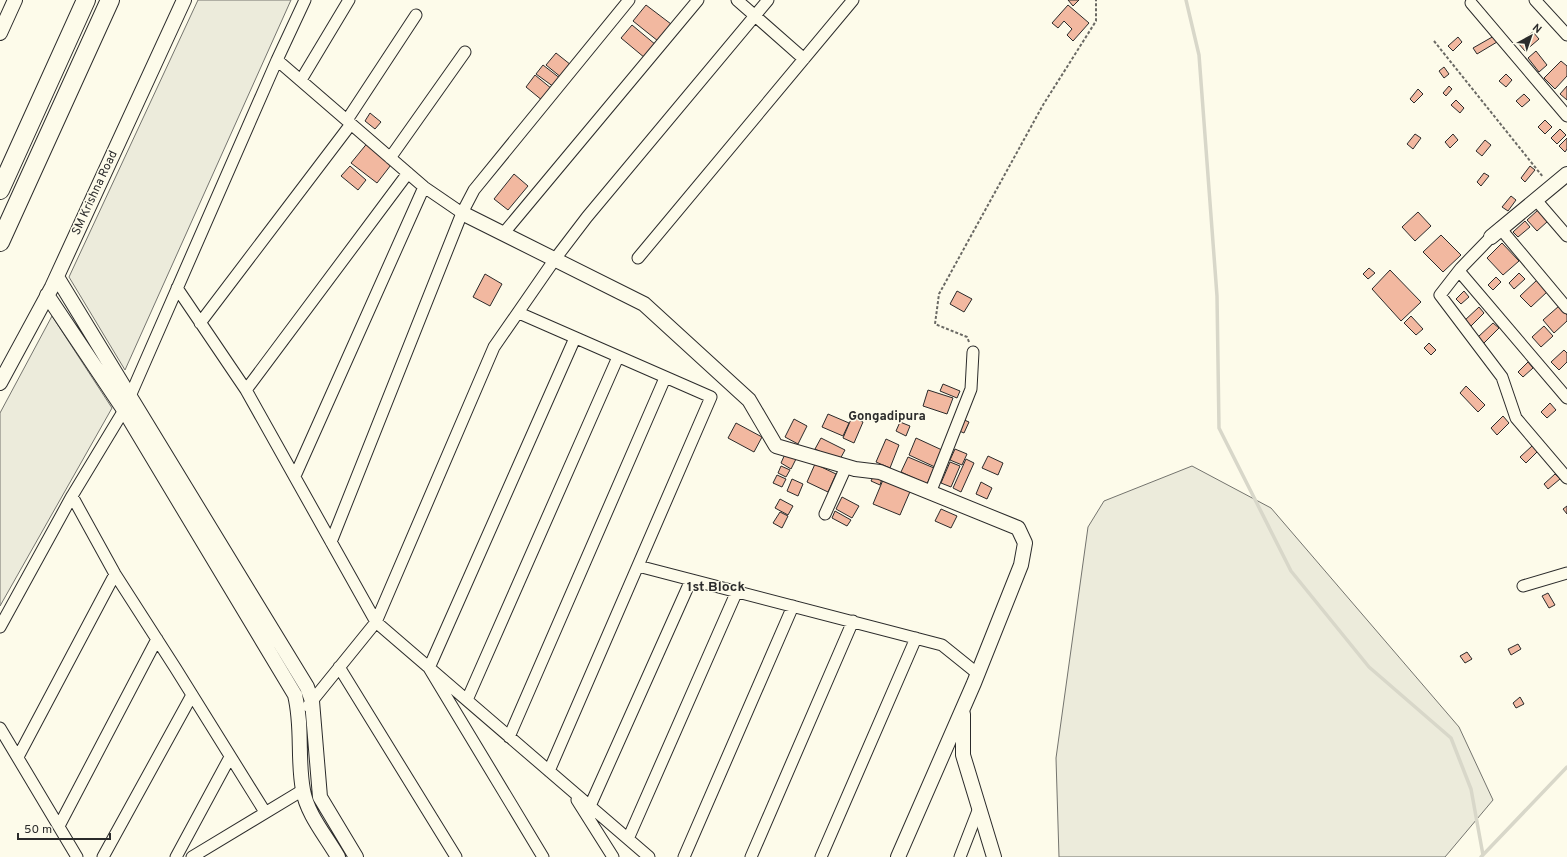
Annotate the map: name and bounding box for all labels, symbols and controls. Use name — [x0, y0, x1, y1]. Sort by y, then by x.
north arrow — [1511, 16, 1551, 56]
text: N — [1529, 21, 1544, 37]
street label: SM Krishna Road — [68, 148, 122, 238]
district label: Gongadipura — [848, 409, 926, 425]
district label: 1st Block — [687, 579, 745, 596]
scale bar — [18, 815, 110, 841]
text: 50 m — [24, 822, 52, 838]

